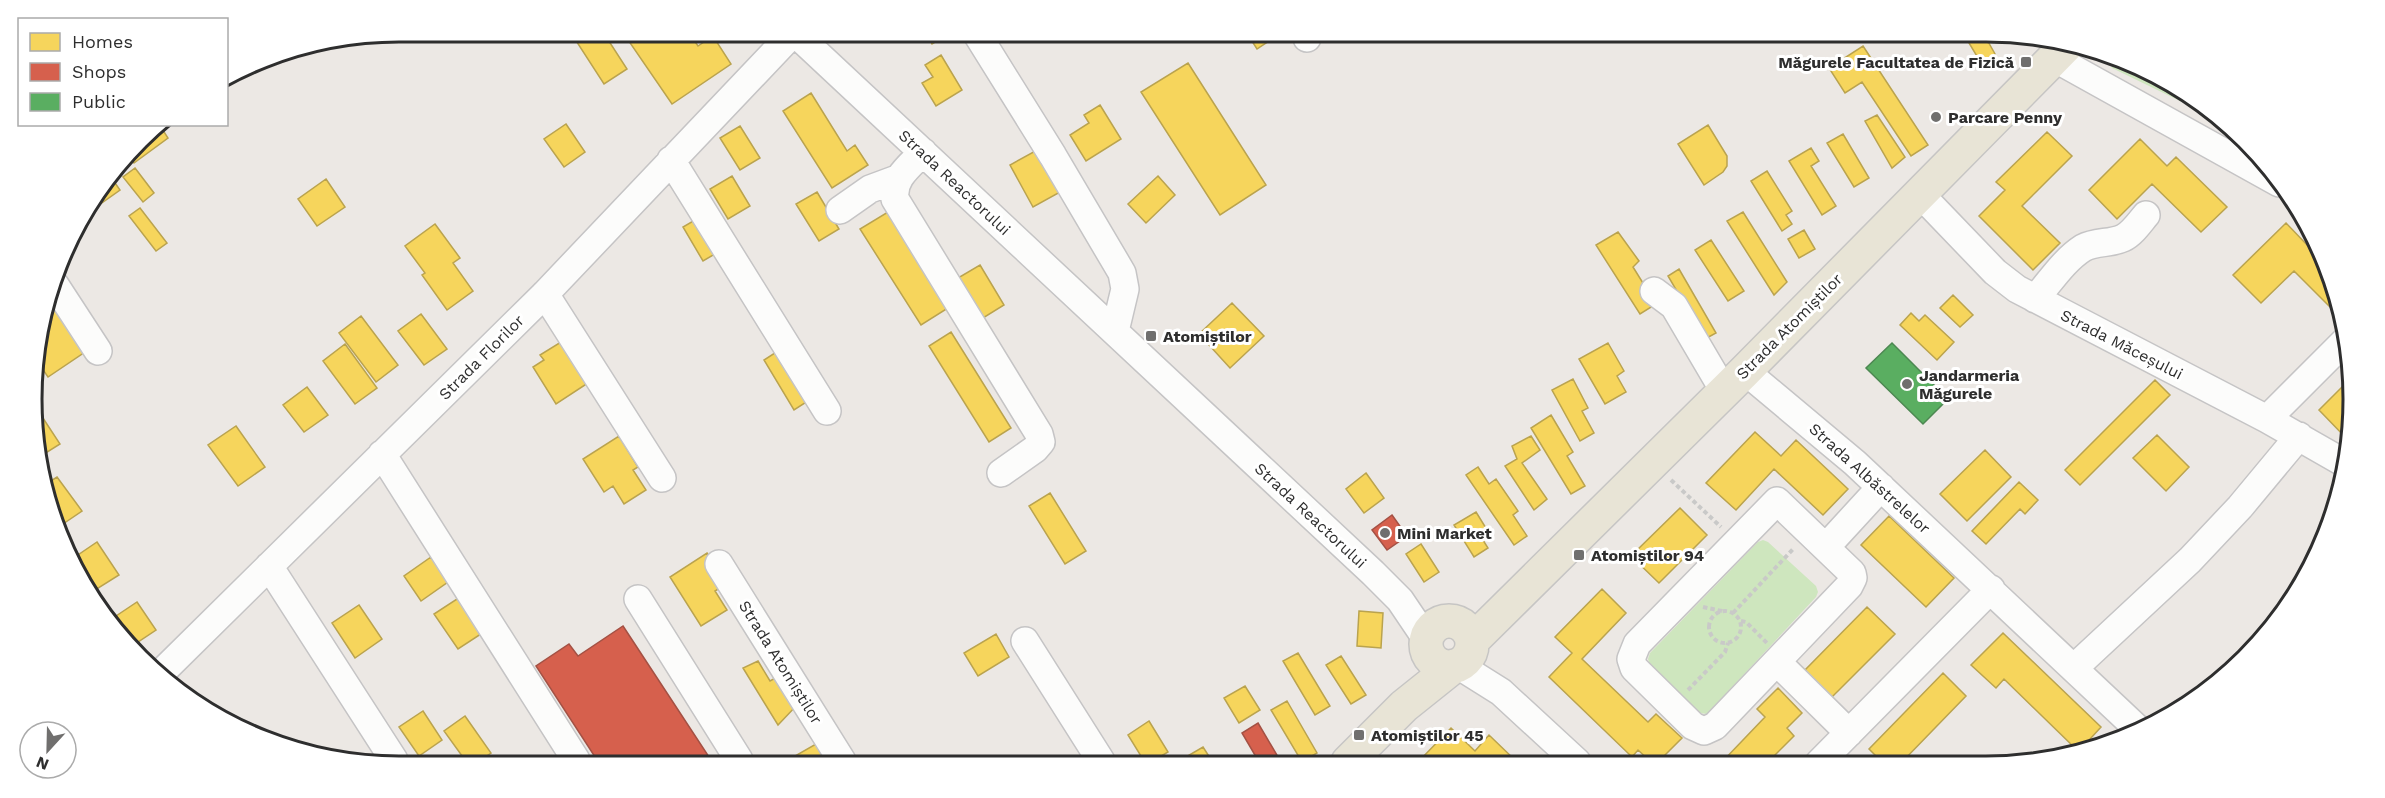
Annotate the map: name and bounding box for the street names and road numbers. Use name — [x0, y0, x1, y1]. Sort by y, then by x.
street label: Strada Reactorului — [895, 126, 1014, 239]
street label: Strada Atomiștilor — [1732, 269, 1847, 383]
street label: Strada Măceșului — [2057, 305, 2186, 383]
street label: Strada Florilor — [435, 311, 528, 404]
street label: Strada Albăstrelelor — [1805, 419, 1934, 538]
street label: Strada Reactorului — [1251, 459, 1370, 572]
street label: Strada Atomiștilor — [735, 597, 827, 728]

